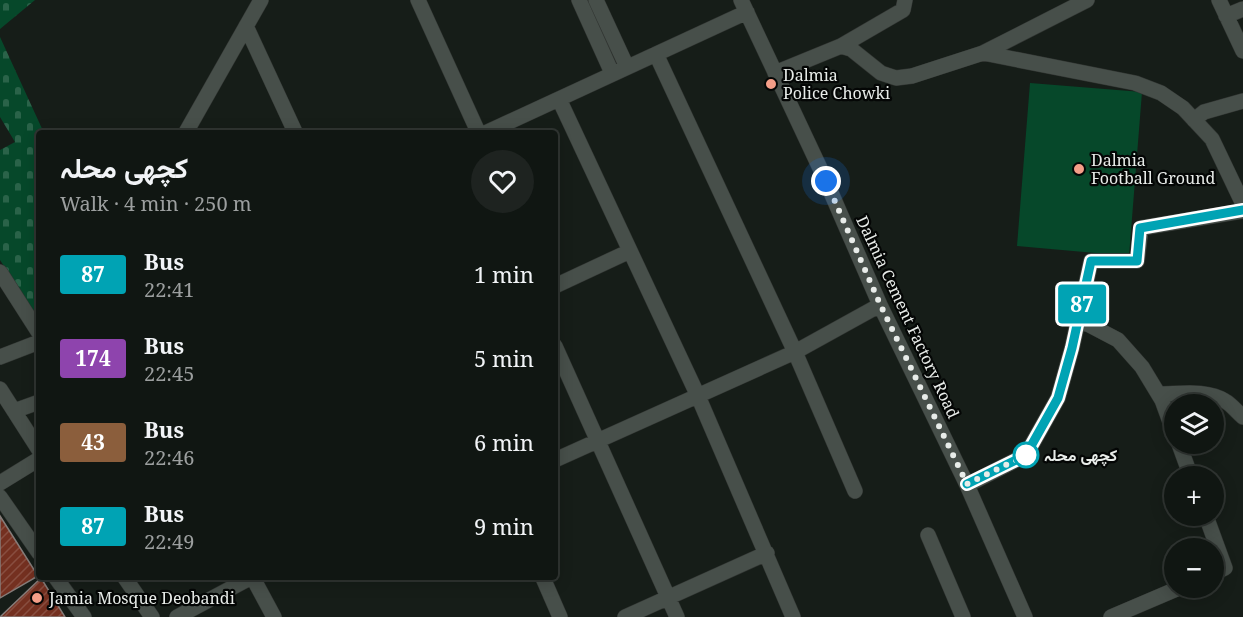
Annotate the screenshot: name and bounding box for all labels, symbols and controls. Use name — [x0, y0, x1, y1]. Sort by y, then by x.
place label: Dalmia Police Chowki — [783, 64, 890, 104]
marker: Dalmia Police Chowki — [764, 77, 778, 91]
text: کچھی محلہ — [60, 148, 188, 186]
place label: Dalmia Football Ground — [1091, 149, 1215, 189]
button: heart — [471, 150, 534, 213]
marker: Dalmia Football Ground — [1072, 162, 1086, 176]
your location — [811, 166, 841, 196]
text: Walk · 4 min · 250 m — [60, 190, 252, 217]
street label: Dalmia Cement Factory Road — [851, 212, 965, 422]
text: Bus — [144, 246, 184, 276]
text: 1 min — [474, 259, 534, 289]
text: 87 — [81, 260, 105, 288]
text: 22:41 — [144, 276, 194, 303]
line badge: 87 — [1055, 284, 1109, 324]
text: 87 — [1070, 290, 1094, 318]
text: Bus — [144, 330, 184, 360]
text: 5 min — [474, 343, 534, 373]
text: 174 — [75, 344, 111, 372]
text: 22:45 — [144, 360, 194, 387]
map controls — [1164, 394, 1224, 598]
button: layers — [1164, 394, 1224, 454]
text: Bus — [144, 414, 184, 444]
text: 6 min — [474, 427, 534, 457]
text: 43 — [81, 428, 105, 456]
marker: کچھی محلہ — [1013, 442, 1039, 468]
text: 22:46 — [144, 444, 194, 471]
place label: کچھی محلہ — [1044, 444, 1117, 467]
button: + — [1164, 466, 1224, 526]
text: Bus — [144, 498, 184, 528]
text: 9 min — [474, 511, 534, 541]
text: 87 — [81, 512, 105, 540]
text: 22:49 — [144, 528, 194, 555]
button: − — [1164, 538, 1224, 598]
place label: Jamia Mosque Deobandi — [48, 587, 235, 609]
marker: Jamia Mosque Deobandi — [30, 591, 44, 605]

